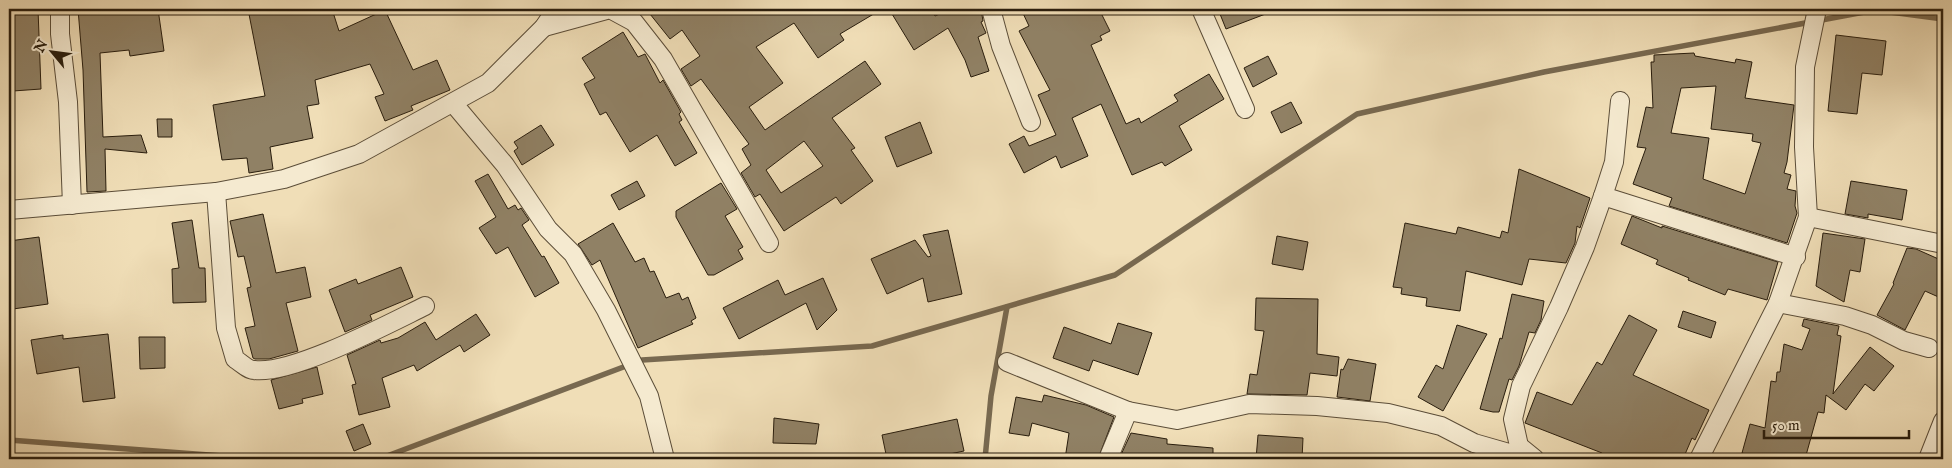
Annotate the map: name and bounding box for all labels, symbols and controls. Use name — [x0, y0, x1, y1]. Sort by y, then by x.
north arrow — [28, 28, 78, 78]
text: N — [30, 37, 52, 57]
scale bar — [1764, 408, 1910, 440]
text: 50 m — [1772, 416, 1800, 435]

